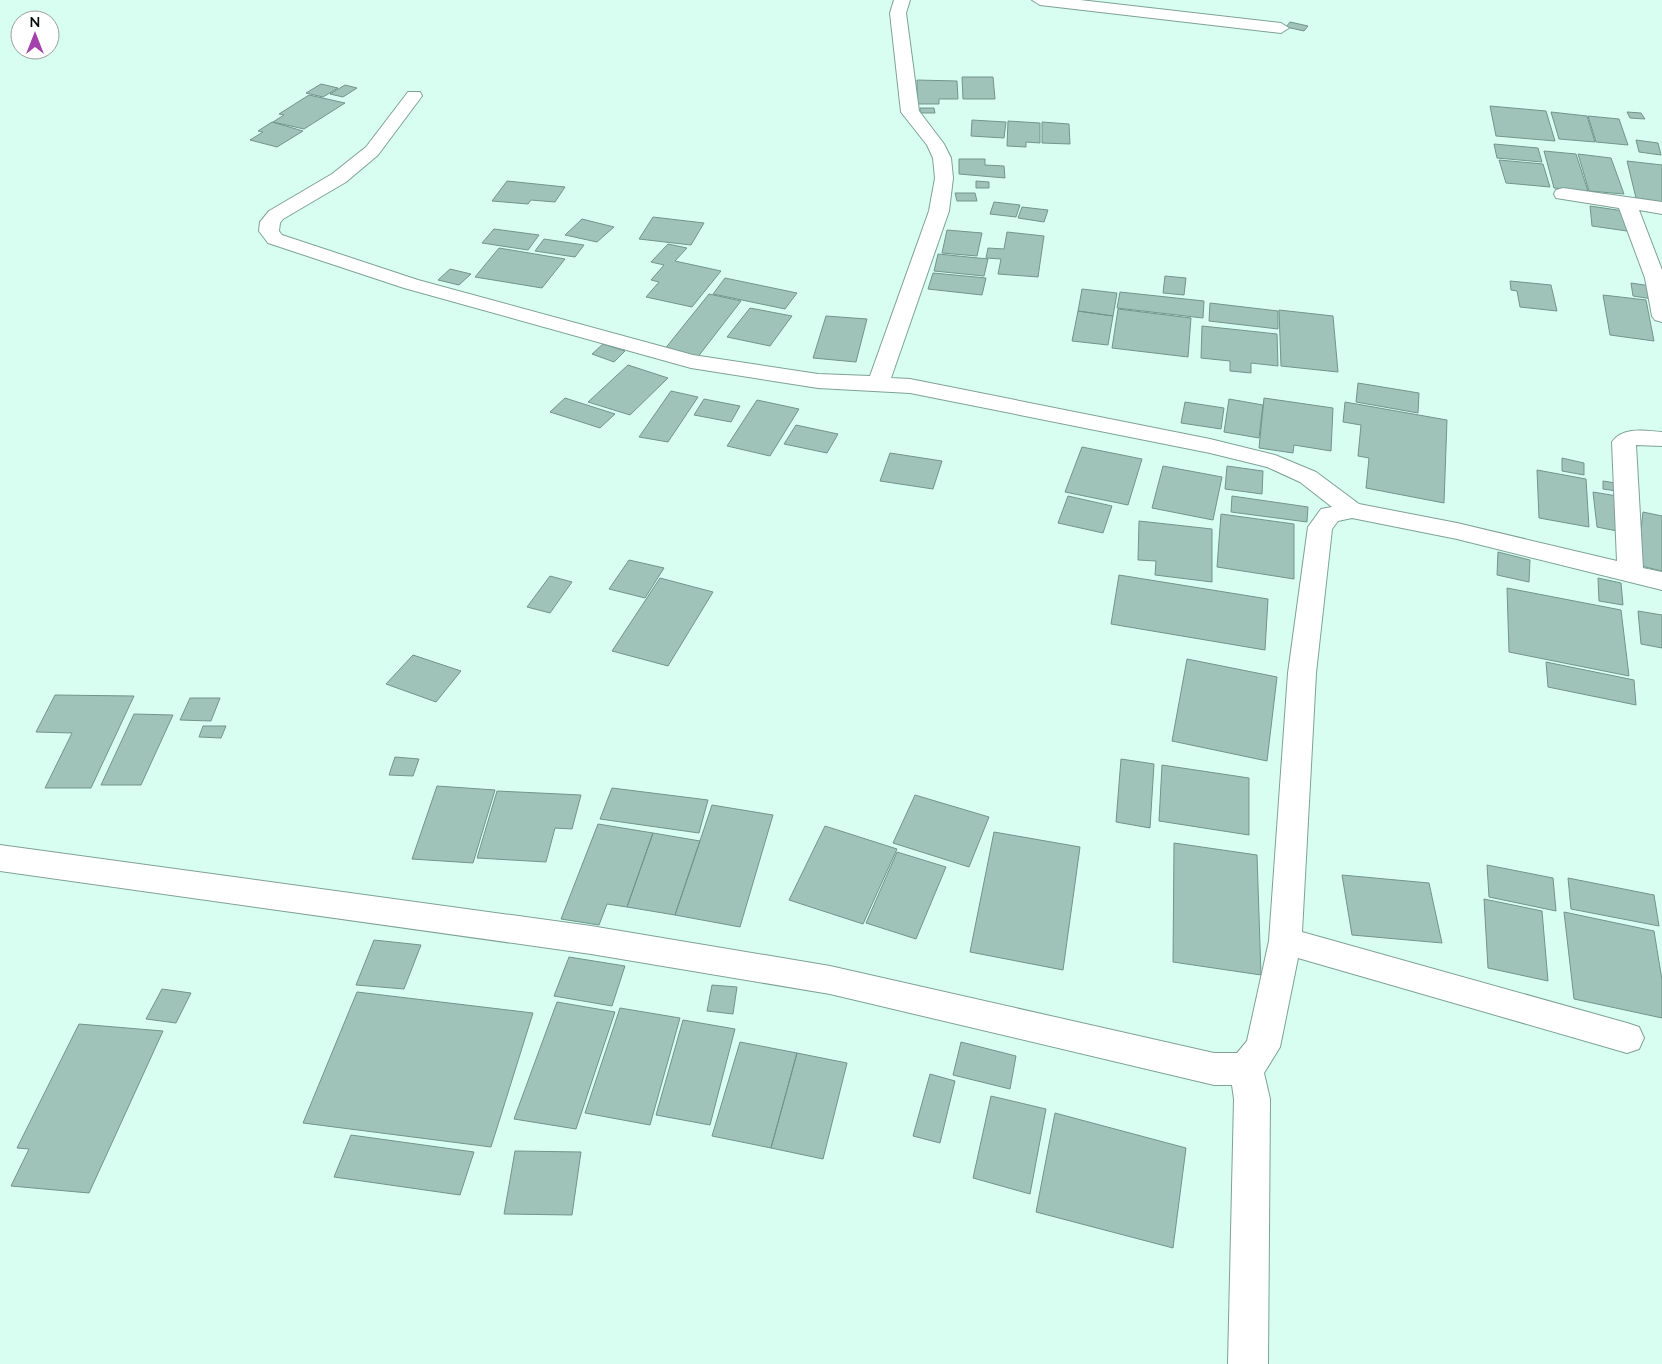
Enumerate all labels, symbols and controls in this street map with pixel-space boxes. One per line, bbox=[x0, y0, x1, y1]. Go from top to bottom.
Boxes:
north arrow bbox=[10, 10, 60, 60]
text: N bbox=[30, 13, 40, 30]

